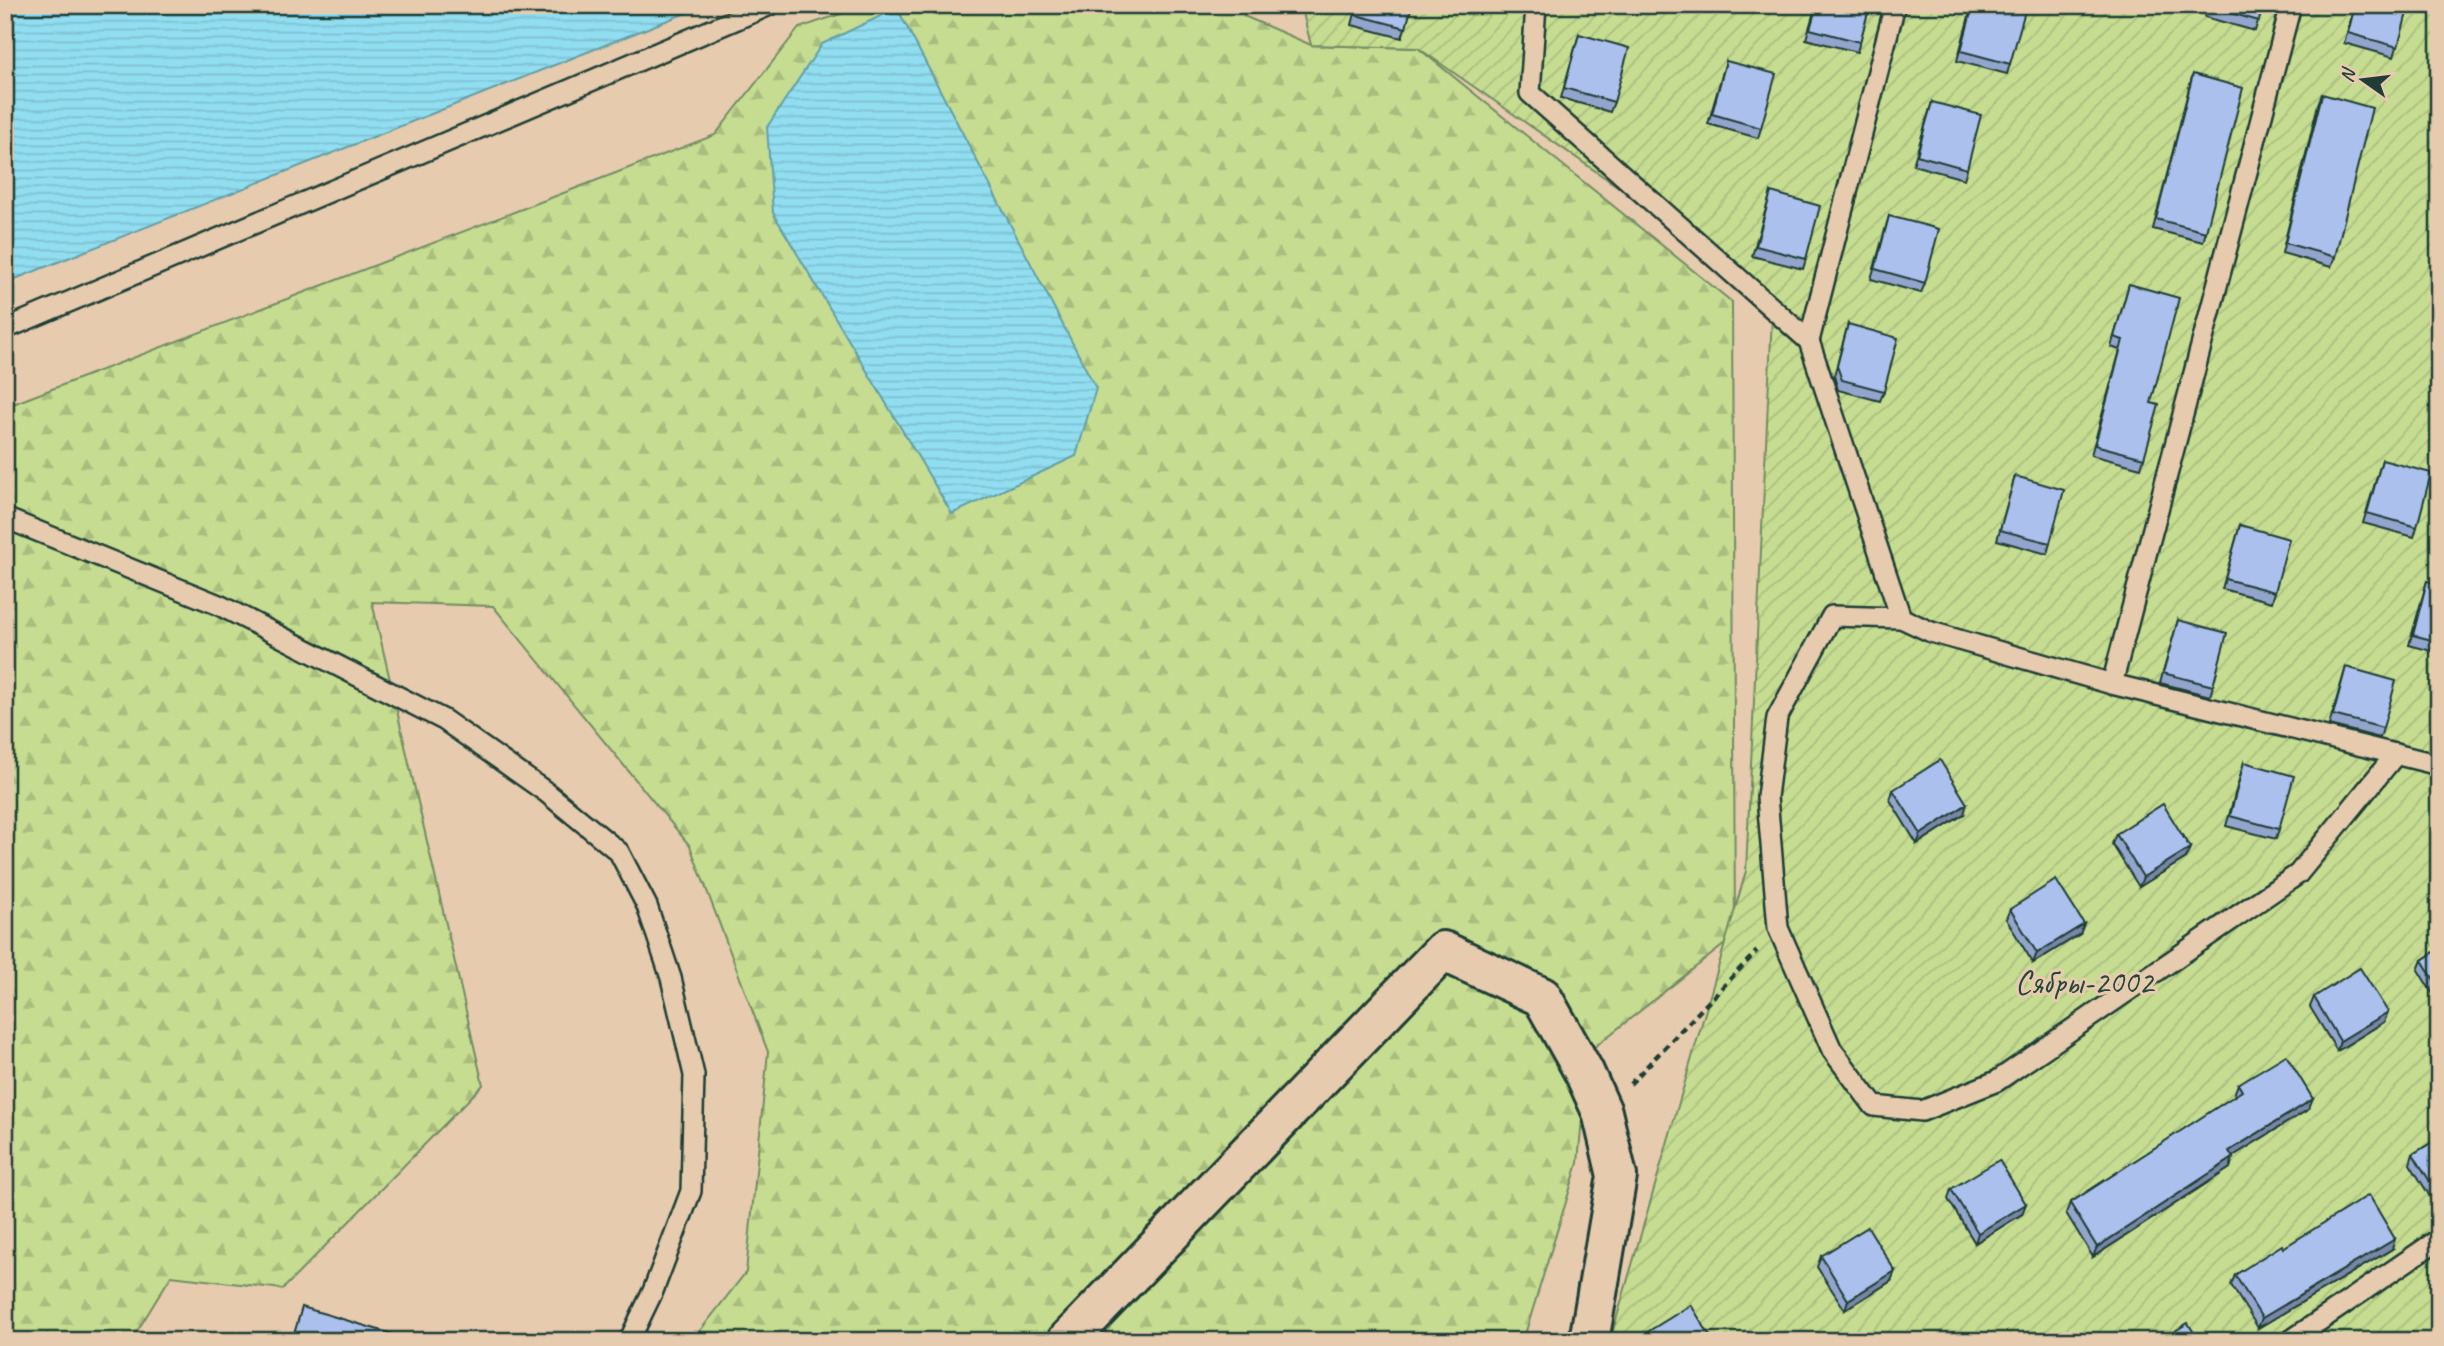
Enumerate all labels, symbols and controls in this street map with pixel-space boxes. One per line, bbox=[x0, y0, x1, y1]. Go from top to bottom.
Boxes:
north arrow bbox=[2328, 46, 2398, 116]
text: N bbox=[2334, 64, 2361, 85]
park label: Сябры-2002 bbox=[2015, 961, 2156, 1003]

